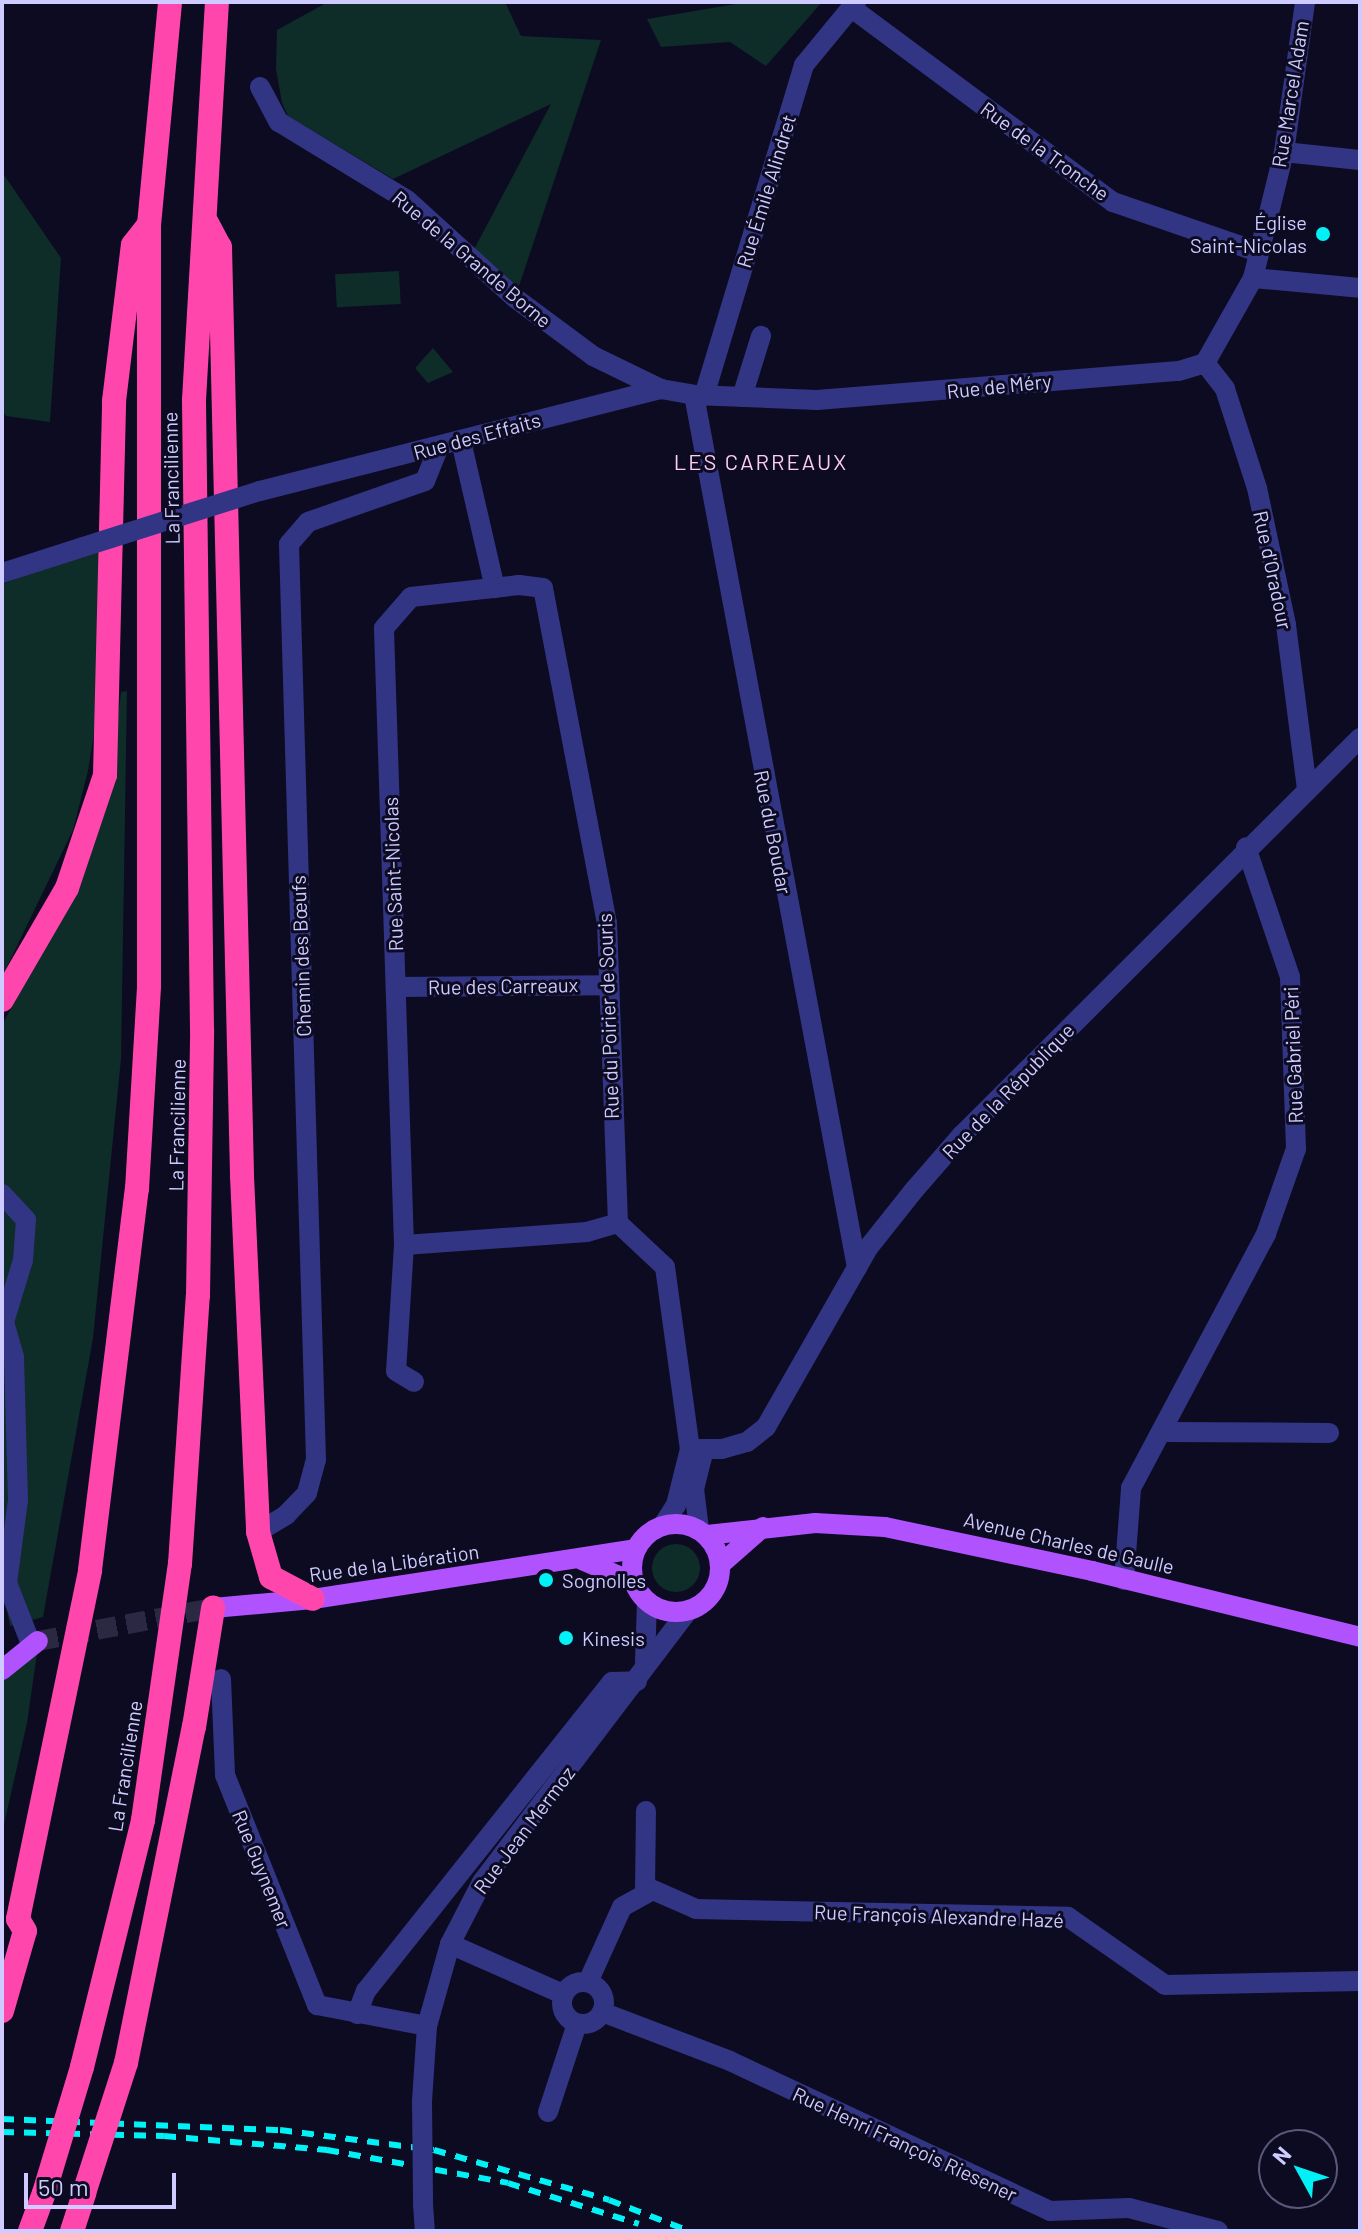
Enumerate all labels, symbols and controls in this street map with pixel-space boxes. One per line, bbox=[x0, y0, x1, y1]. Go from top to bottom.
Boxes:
street label: Rue Marcel Adam bbox=[1267, 19, 1313, 169]
street label: Rue de la Tronche bbox=[976, 96, 1114, 206]
street label: Rue Émile Alindret bbox=[731, 111, 801, 271]
street label: Rue de la Grande Borne bbox=[388, 186, 556, 332]
place label: Église Saint-Nicolas bbox=[1190, 210, 1307, 257]
marker: Église Saint-Nicolas bbox=[1314, 225, 1332, 243]
street label: Rue de Méry bbox=[945, 369, 1053, 403]
street label: Rue des Effaits bbox=[411, 407, 543, 465]
street label: La Francilienne bbox=[158, 411, 184, 545]
district label: LES CARREAUX bbox=[674, 449, 848, 475]
street label: Rue d'Oradour bbox=[1249, 508, 1297, 632]
street label: Rue du Boudar bbox=[749, 768, 797, 896]
street label: Rue Saint-Nicolas bbox=[378, 796, 408, 952]
street label: Chemin des Bœufs bbox=[286, 875, 316, 1037]
street label: Rue du Poirier de Souris bbox=[592, 913, 624, 1119]
street label: Rue des Carreaux bbox=[428, 973, 578, 999]
street label: Rue Gabriel Péri bbox=[1279, 986, 1307, 1124]
street label: Rue de la République bbox=[937, 1018, 1079, 1164]
street label: La Francilienne bbox=[164, 1058, 190, 1192]
street label: Avenue Charles de Gaulle bbox=[961, 1507, 1177, 1579]
street label: Rue de la Libération bbox=[307, 1539, 481, 1587]
place label: Sognolles bbox=[562, 1568, 646, 1592]
marker: Sognolles bbox=[537, 1571, 555, 1589]
place label: Kinesis bbox=[582, 1626, 645, 1650]
marker: Kinesis bbox=[557, 1629, 575, 1647]
street label: La Francilienne bbox=[103, 1699, 147, 1833]
street label: Rue Jean Mermoz bbox=[468, 1762, 580, 1898]
street label: Rue Guynemer bbox=[227, 1806, 297, 1932]
street label: Rue François Alexandre Hazé bbox=[814, 1900, 1064, 1932]
street label: Rue Henri François Riesener bbox=[789, 2081, 1021, 2207]
north arrow bbox=[1258, 2129, 1338, 2209]
text: N bbox=[1266, 2141, 1296, 2169]
scale bar bbox=[28, 2157, 180, 2207]
text: 50 m bbox=[38, 2172, 89, 2201]

